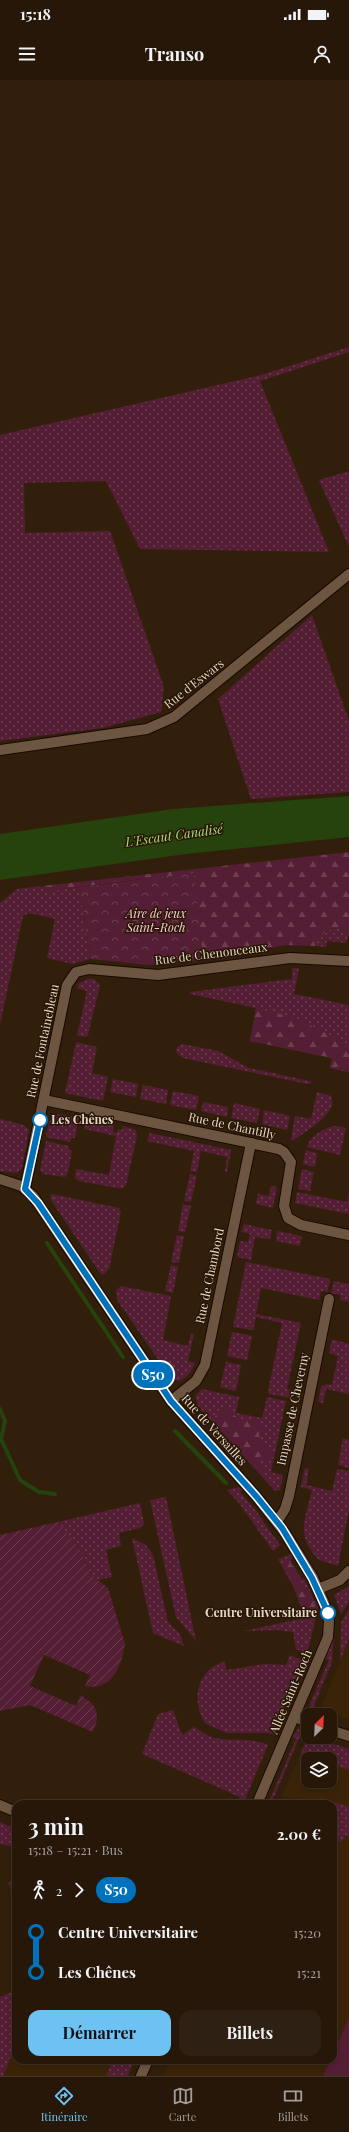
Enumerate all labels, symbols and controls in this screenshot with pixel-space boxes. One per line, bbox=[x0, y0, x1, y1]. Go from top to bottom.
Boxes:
text: 15:18 bbox=[20, 4, 51, 24]
text: Transo bbox=[145, 42, 204, 66]
icon: menu bbox=[16, 43, 38, 65]
icon: person bbox=[311, 43, 333, 65]
street label: Rue d'Eswars bbox=[160, 655, 227, 712]
water label: L'Escaut Canalisé bbox=[123, 819, 225, 850]
park label: Aire de jeux Saint-Roch bbox=[124, 905, 187, 935]
street label: Rue de Chenonceaux bbox=[154, 938, 269, 968]
street label: Rue de Fontainebleau bbox=[22, 982, 62, 1099]
street label: Rue de Chantilly bbox=[187, 1108, 277, 1142]
place label: Les Chênes bbox=[51, 1111, 114, 1127]
marker: Les Chênes bbox=[32, 1112, 48, 1128]
street label: Rue de Chambord bbox=[191, 1227, 227, 1325]
street label: Impasse de Cheverny bbox=[272, 1351, 312, 1467]
line badge: S50 bbox=[130, 1362, 176, 1388]
text: S50 bbox=[141, 1365, 165, 1384]
street label: Rue de Versailles bbox=[178, 1390, 251, 1468]
place label: Centre Universitaire bbox=[205, 1604, 317, 1620]
marker: Centre Universitaire bbox=[320, 1605, 336, 1621]
street label: Allée Saint-Roch bbox=[265, 1647, 315, 1737]
north arrow bbox=[301, 1708, 337, 1744]
map controls bbox=[301, 1708, 337, 1788]
button: layers bbox=[301, 1752, 337, 1788]
text: 3 min bbox=[28, 1811, 84, 1841]
text: 2.00 € bbox=[277, 1824, 321, 1844]
text: 15:18 – 15:21 · Bus bbox=[28, 1841, 123, 1858]
icon: walk bbox=[28, 1879, 50, 1901]
icon: forward bbox=[68, 1879, 90, 1901]
text: S50 bbox=[104, 1880, 128, 1899]
text: 2 bbox=[56, 1882, 62, 1899]
text: Centre Universitaire bbox=[58, 1922, 198, 1942]
text: 15:20 bbox=[293, 1924, 321, 1941]
text: Les Chênes bbox=[58, 1962, 136, 1982]
text: 15:21 bbox=[296, 1964, 321, 1981]
button: Démarrer bbox=[28, 2010, 171, 2056]
button: Billets bbox=[179, 2010, 321, 2056]
tab: Itinéraire bbox=[41, 2085, 87, 2124]
tab: Carte bbox=[169, 2085, 196, 2124]
tab: Billets bbox=[278, 2085, 308, 2124]

